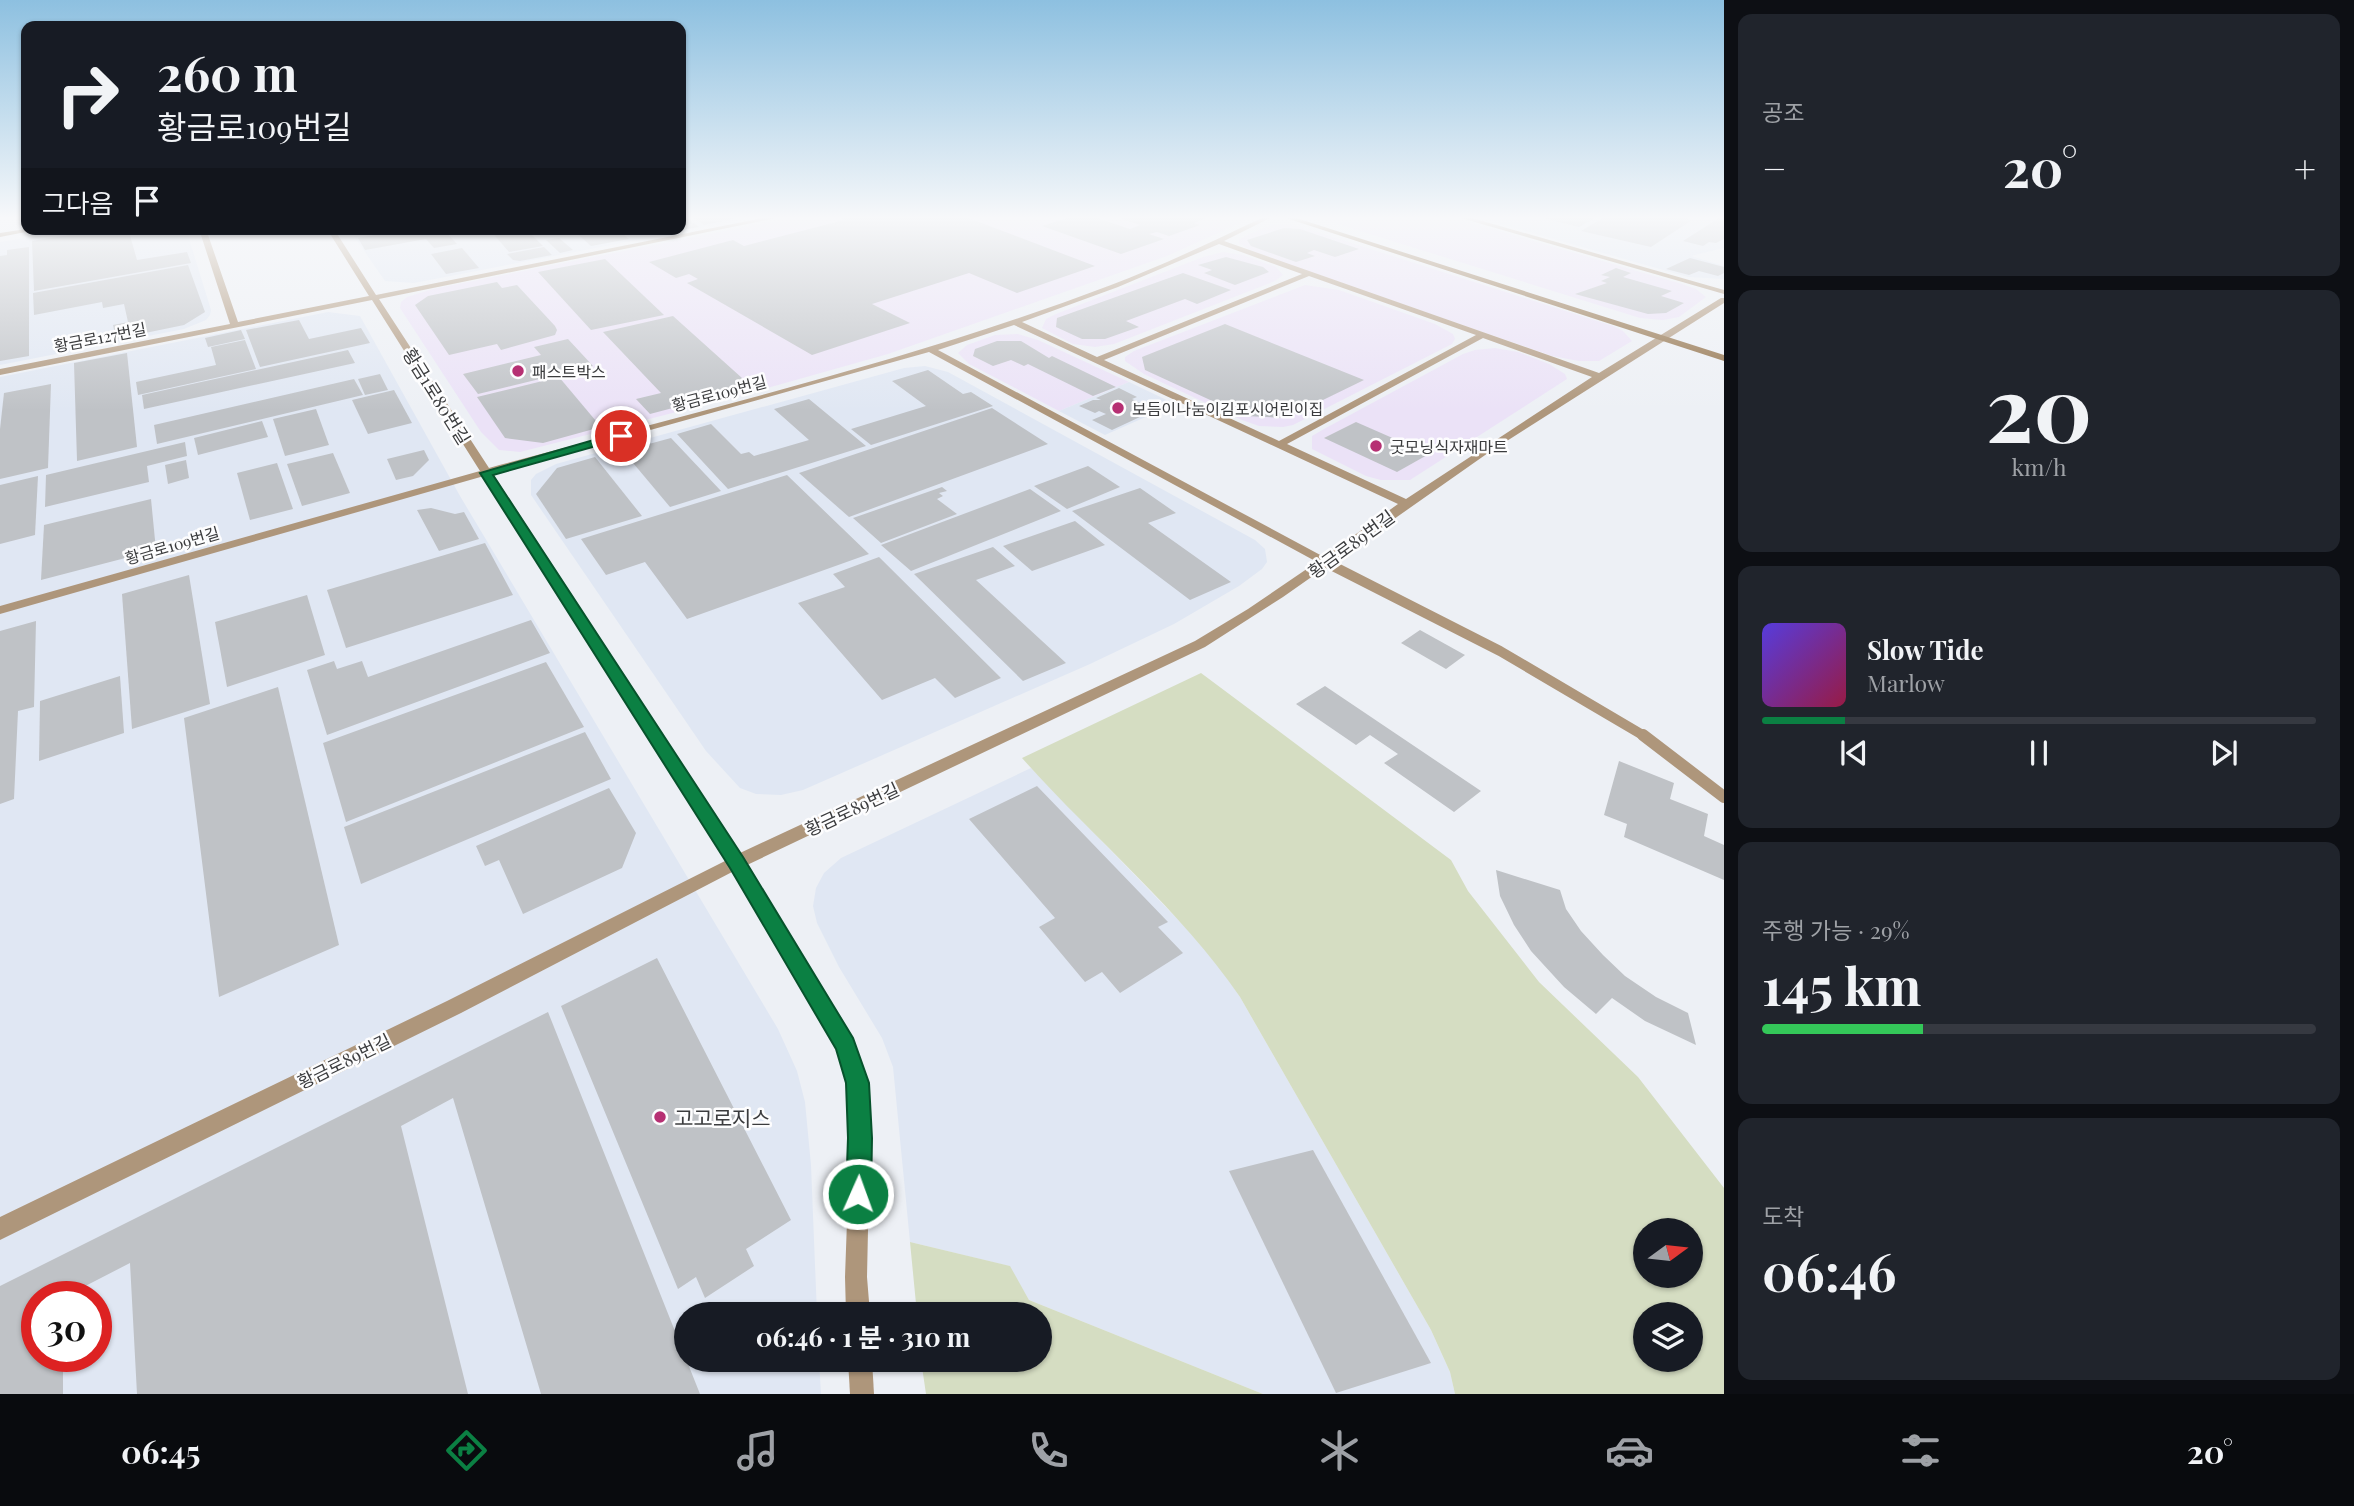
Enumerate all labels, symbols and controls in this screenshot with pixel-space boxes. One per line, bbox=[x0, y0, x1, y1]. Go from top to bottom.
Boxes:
text: 260 m bbox=[157, 39, 297, 104]
icon: right bbox=[42, 49, 133, 140]
text: 공조 bbox=[1762, 96, 1804, 127]
text: 황금로109번길 bbox=[157, 104, 352, 147]
text: 20° bbox=[2003, 132, 2078, 201]
text: − bbox=[1762, 142, 1787, 193]
text: + bbox=[2294, 142, 2316, 193]
icon: arrive bbox=[128, 182, 166, 220]
text: 그다음 bbox=[42, 185, 114, 220]
street label: 황금로127번길 bbox=[52, 318, 148, 356]
street label: 황금1로80번길 bbox=[398, 343, 476, 449]
text: 20 bbox=[1986, 345, 2092, 466]
place label: 패스트박스 bbox=[532, 361, 606, 382]
marker: 패스트박스 bbox=[510, 363, 526, 379]
street label: 황금로109번길 bbox=[669, 370, 769, 416]
place label: 보듬이나눔이김포시어린이집 bbox=[1132, 398, 1323, 419]
marker: 보듬이나눔이김포시어린이집 bbox=[1110, 400, 1126, 416]
pin bbox=[591, 406, 651, 466]
icon: arrive bbox=[602, 417, 640, 455]
place label: 굿모닝식자재마트 bbox=[1390, 436, 1508, 457]
marker: 굿모닝식자재마트 bbox=[1368, 438, 1384, 454]
text: km/h bbox=[2011, 451, 2067, 482]
street label: 황금로89번길 bbox=[1303, 505, 1399, 583]
street label: 황금로109번길 bbox=[122, 522, 222, 568]
text: Slow Tide bbox=[1867, 632, 1984, 667]
text: Marlow bbox=[1867, 667, 1945, 698]
icon: previous bbox=[1835, 734, 1873, 772]
icon: pause bbox=[2020, 734, 2058, 772]
icon: next bbox=[2205, 734, 2243, 772]
street label: 황금로89번길 bbox=[801, 777, 903, 841]
text: 주행 가능 · 29% bbox=[1762, 914, 1910, 945]
text: 145 km bbox=[1762, 950, 1921, 1019]
street label: 황금로89번길 bbox=[293, 1028, 395, 1094]
place label: 고고로지스 bbox=[674, 1103, 771, 1131]
marker: 고고로지스 bbox=[652, 1109, 668, 1125]
position arrow bbox=[821, 1157, 895, 1231]
text: 도착 bbox=[1762, 1200, 1804, 1231]
north arrow bbox=[1633, 1218, 1703, 1288]
map controls bbox=[1633, 1218, 1703, 1372]
text: 06:46 bbox=[1762, 1236, 1896, 1305]
speed limit sign: 30 bbox=[21, 1281, 112, 1372]
button: layers bbox=[1633, 1302, 1703, 1372]
text: 06:46 · 1 분 · 310 m bbox=[756, 1319, 970, 1354]
icon: directions bbox=[442, 1426, 491, 1475]
icon: music bbox=[733, 1426, 782, 1475]
icon: phone bbox=[1024, 1426, 1073, 1475]
icon: climate bbox=[1315, 1426, 1364, 1475]
icon: car bbox=[1605, 1426, 1654, 1475]
icon: filters bbox=[1896, 1426, 1945, 1475]
text: 06:45 bbox=[121, 1429, 200, 1472]
text: 20° bbox=[2187, 1429, 2233, 1472]

